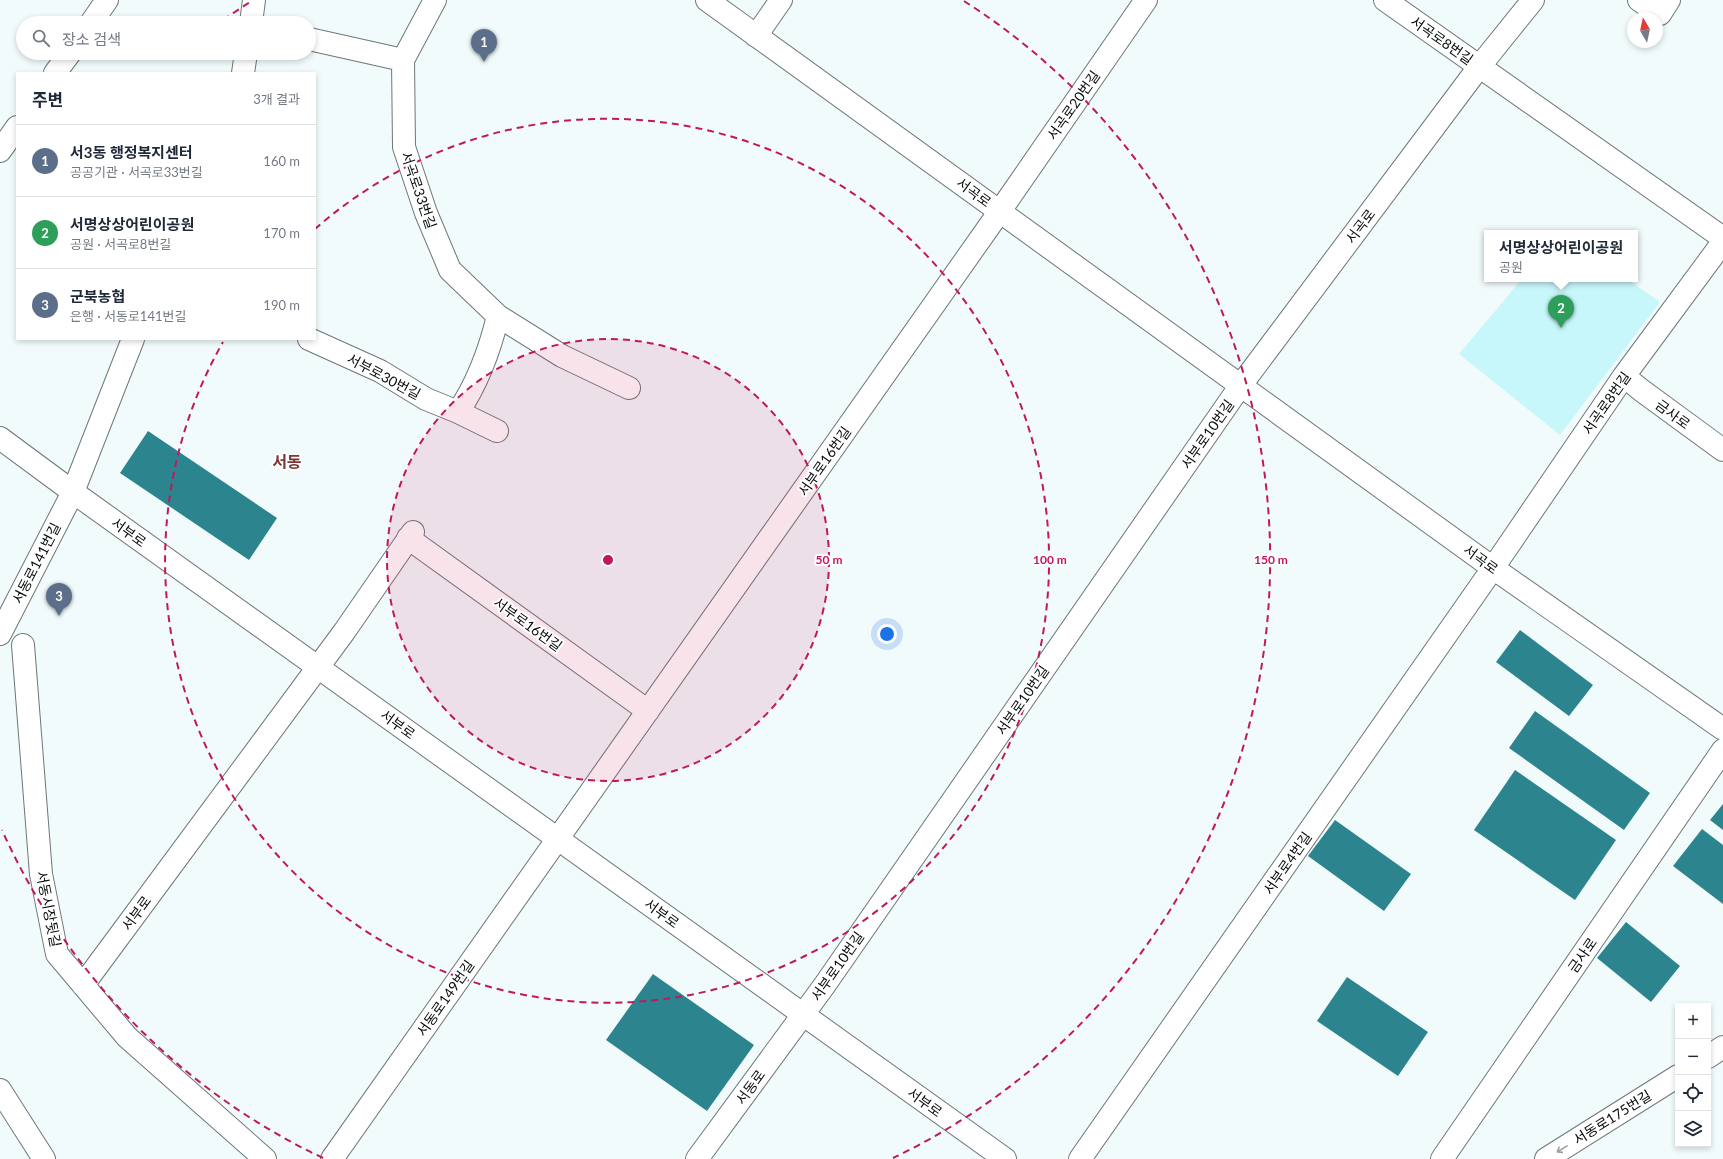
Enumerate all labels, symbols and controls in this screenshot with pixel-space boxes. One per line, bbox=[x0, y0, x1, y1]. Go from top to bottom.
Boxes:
street label: 서곡로8번길 bbox=[1407, 12, 1477, 68]
north arrow bbox=[1627, 12, 1663, 48]
search box bbox=[16, 16, 316, 60]
icon: search bbox=[30, 27, 52, 49]
pin: 1 bbox=[471, 29, 497, 62]
text: 장소 검색 bbox=[62, 30, 121, 48]
street label: 서곡로20번길 bbox=[1043, 67, 1103, 143]
text: 주변 bbox=[32, 89, 63, 110]
text: 3개 결과 bbox=[253, 91, 300, 107]
text: 서3동 행정복지센터 bbox=[70, 143, 193, 161]
street label: 서곡로33번길 bbox=[398, 149, 440, 231]
text: 1 bbox=[41, 153, 49, 169]
text: 160 m bbox=[263, 153, 300, 169]
text: 공공기관 · 서곡로33번길 bbox=[70, 164, 203, 180]
street label: 서곡로 bbox=[953, 174, 995, 210]
street label: 서곡로 bbox=[1342, 205, 1378, 247]
text: 서명상상어린이공원 bbox=[70, 215, 194, 233]
text: 2 bbox=[41, 225, 49, 241]
text: 170 m bbox=[263, 225, 300, 241]
popup bbox=[1484, 230, 1638, 282]
text: 공원 · 서곡로8번길 bbox=[70, 236, 171, 252]
text: 서명상상어린이공원 bbox=[1499, 238, 1623, 256]
text: 공원 bbox=[1499, 259, 1523, 275]
text: 군북농협 bbox=[70, 287, 125, 305]
pin: 2 bbox=[1548, 295, 1574, 328]
text: 3 bbox=[41, 297, 49, 313]
text: 190 m bbox=[263, 297, 300, 313]
text: 은행 · 서동로141번길 bbox=[70, 308, 186, 324]
street label: 서부로30번길 bbox=[344, 350, 424, 402]
street label: 서곡로8번길 bbox=[1578, 368, 1634, 438]
street label: 서부로10번길 bbox=[1177, 396, 1237, 472]
street label: 금사로 bbox=[1652, 396, 1694, 432]
street label: 서부로16번길 bbox=[794, 423, 854, 499]
district label: 서동 bbox=[272, 452, 302, 471]
street label: 서부로 bbox=[108, 514, 150, 550]
street label: 서동로141번길 bbox=[8, 520, 64, 606]
street label: 서곡로 bbox=[1460, 541, 1502, 577]
text: 50 m bbox=[816, 552, 842, 567]
text: 100 m bbox=[1033, 552, 1067, 567]
text: 150 m bbox=[1254, 552, 1288, 567]
centre of rings bbox=[601, 553, 615, 567]
pin: 3 bbox=[46, 583, 72, 616]
street label: 서부로16번길 bbox=[490, 593, 566, 655]
your location bbox=[877, 624, 897, 644]
street label: 서부로10번길 bbox=[992, 662, 1052, 738]
street label: 서부로 bbox=[377, 706, 419, 742]
street label: 서부로4번길 bbox=[1259, 828, 1315, 898]
street label: 서동시장뒷길 bbox=[33, 869, 65, 949]
street label: 서부로 bbox=[118, 892, 154, 934]
street label: 서부로 bbox=[641, 895, 683, 931]
street label: 서부로10번길 bbox=[807, 928, 867, 1004]
street label: 금사로 bbox=[1564, 934, 1600, 976]
street label: 서동로149번길 bbox=[413, 957, 477, 1039]
map controls bbox=[1675, 1003, 1711, 1147]
button: + bbox=[1675, 1003, 1711, 1039]
button: − bbox=[1675, 1039, 1711, 1075]
street label: 서동로 bbox=[732, 1066, 768, 1108]
button: locate bbox=[1675, 1075, 1711, 1111]
street label: 서부로 bbox=[904, 1084, 946, 1120]
street label: 서동로175번길 bbox=[1570, 1086, 1654, 1148]
button: layers bbox=[1675, 1111, 1711, 1147]
one-way arrow bbox=[1557, 1145, 1568, 1153]

